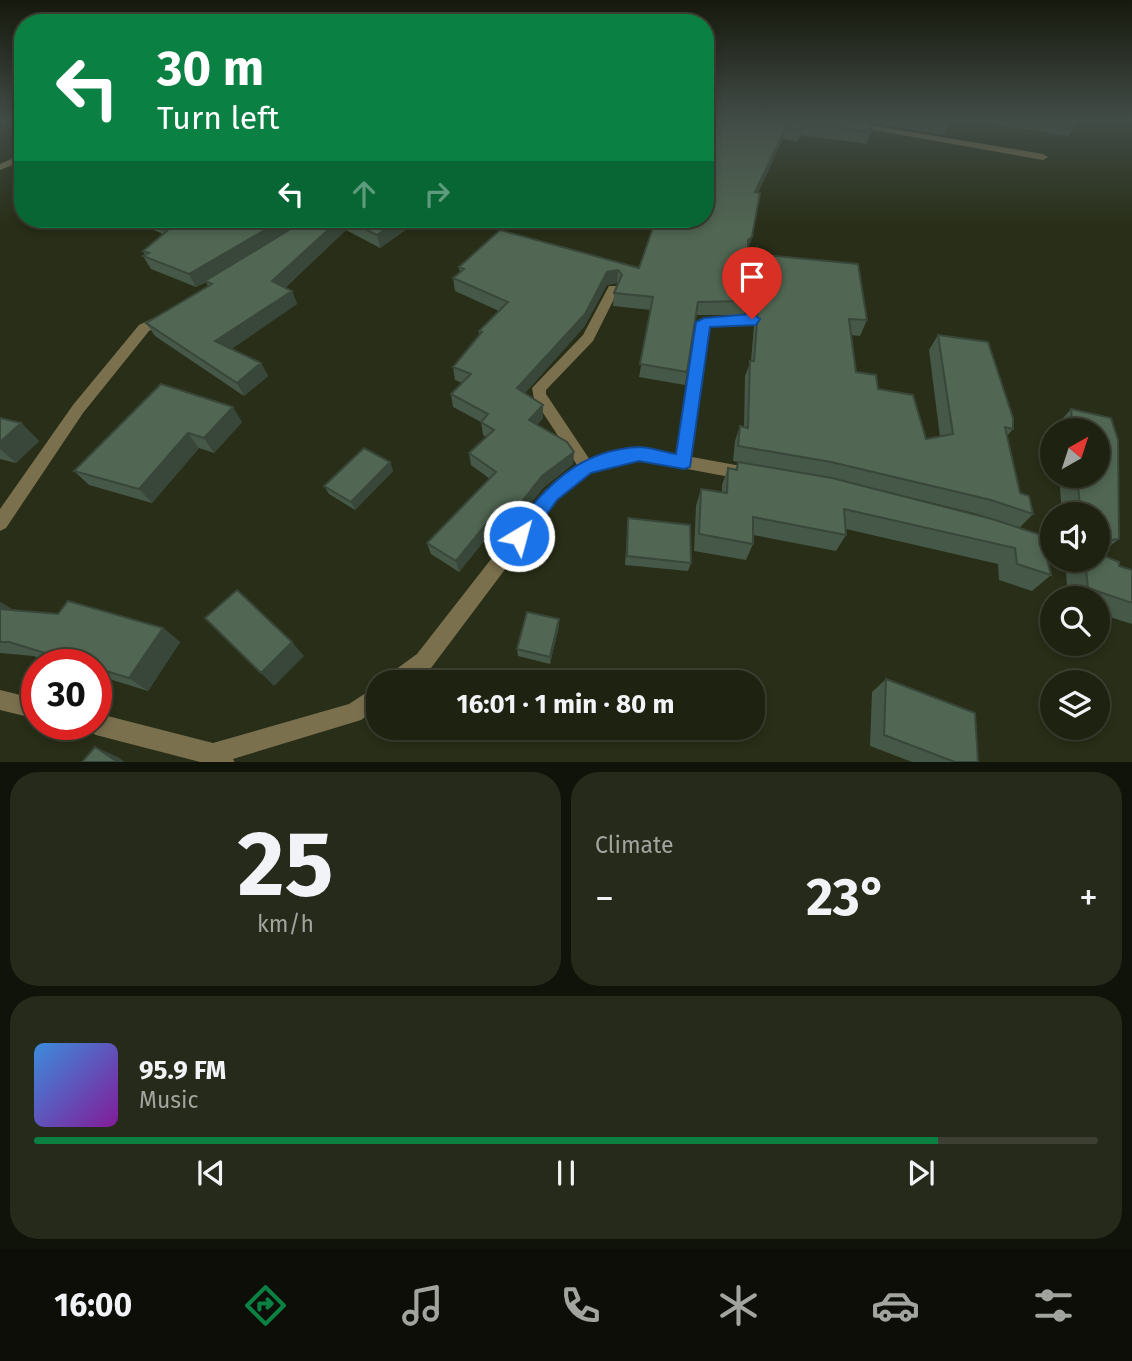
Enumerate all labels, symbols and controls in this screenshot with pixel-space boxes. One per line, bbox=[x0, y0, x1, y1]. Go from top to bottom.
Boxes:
text: 30 m bbox=[157, 39, 264, 98]
icon: left bbox=[42, 42, 133, 133]
text: Turn left bbox=[157, 99, 279, 137]
icon: left bbox=[272, 175, 310, 213]
icon: ahead bbox=[345, 175, 383, 213]
icon: right bbox=[418, 175, 456, 213]
pin bbox=[722, 247, 782, 319]
icon: arrive bbox=[733, 258, 771, 296]
north arrow bbox=[1040, 418, 1110, 488]
map controls bbox=[1040, 418, 1110, 740]
position arrow bbox=[482, 499, 556, 573]
button: sound bbox=[1040, 502, 1110, 572]
button: search bbox=[1040, 586, 1110, 656]
speed limit sign: 30 bbox=[21, 649, 112, 740]
button: layers bbox=[1040, 670, 1110, 740]
text: 16:01 · 1 min · 80 m bbox=[457, 689, 674, 720]
text: 25 bbox=[238, 810, 333, 919]
text: Climate bbox=[595, 831, 674, 859]
text: 23° bbox=[806, 866, 887, 929]
text: − bbox=[595, 875, 614, 921]
text: + bbox=[1079, 875, 1098, 921]
text: km/h bbox=[257, 910, 314, 938]
text: 95.9 FM bbox=[139, 1055, 226, 1086]
text: Music bbox=[139, 1086, 199, 1114]
icon: previous bbox=[192, 1154, 230, 1192]
icon: pause bbox=[547, 1154, 585, 1192]
icon: next bbox=[902, 1154, 940, 1192]
icon: directions bbox=[241, 1281, 290, 1330]
icon: music bbox=[398, 1281, 447, 1330]
icon: phone bbox=[556, 1281, 605, 1330]
icon: climate bbox=[714, 1281, 763, 1330]
icon: car bbox=[871, 1281, 920, 1330]
icon: filters bbox=[1029, 1281, 1078, 1330]
text: 16:00 bbox=[54, 1286, 132, 1324]

